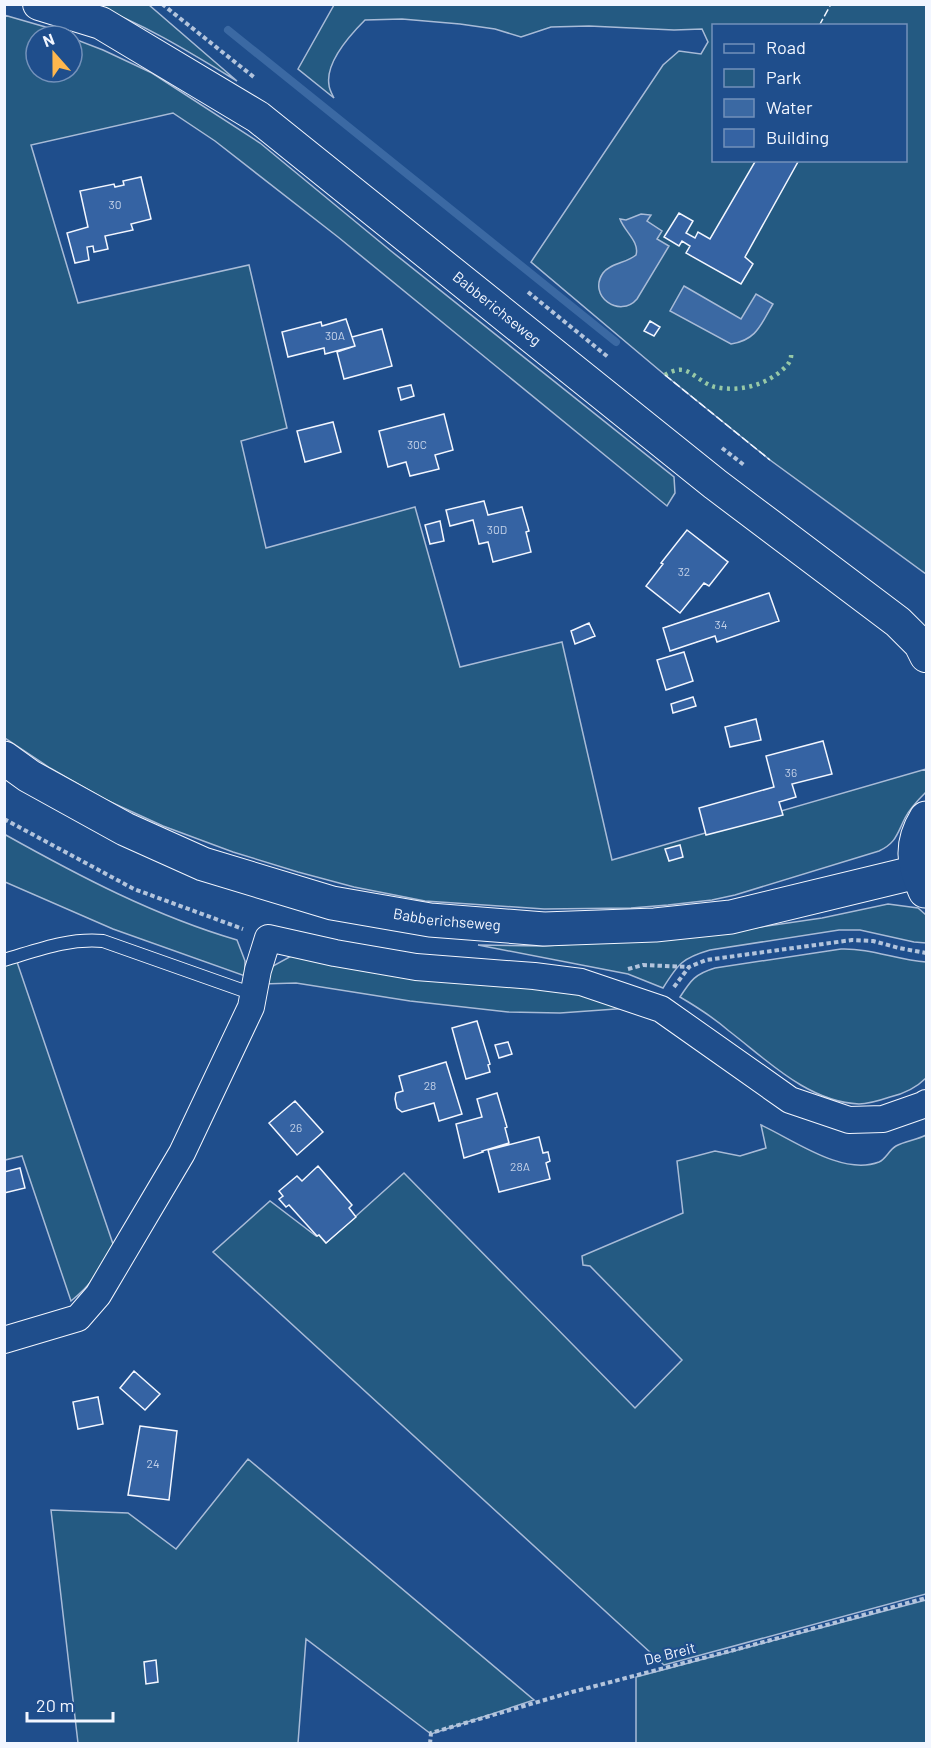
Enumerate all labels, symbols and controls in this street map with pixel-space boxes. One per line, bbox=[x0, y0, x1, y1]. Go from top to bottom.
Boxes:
north arrow bbox=[24, 24, 84, 84]
legend bbox=[712, 24, 907, 162]
text: N bbox=[40, 29, 57, 50]
text: Road bbox=[766, 36, 806, 58]
text: Park bbox=[766, 66, 801, 88]
text: Water bbox=[766, 96, 813, 118]
text: Building bbox=[766, 126, 829, 148]
house number: 30 bbox=[109, 197, 121, 211]
street label: Babberichseweg bbox=[450, 267, 545, 349]
house number: 30A bbox=[325, 328, 345, 342]
house number: 30C bbox=[407, 437, 427, 451]
house number: 30D bbox=[487, 522, 507, 536]
house number: 32 bbox=[678, 564, 690, 578]
house number: 34 bbox=[715, 617, 727, 631]
house number: 36 bbox=[785, 765, 797, 779]
street label: Babberichseweg bbox=[392, 904, 501, 934]
house number: 28 bbox=[424, 1078, 436, 1092]
house number: 26 bbox=[290, 1120, 302, 1134]
house number: 28A bbox=[510, 1159, 530, 1173]
house number: 24 bbox=[146, 1456, 160, 1470]
street label: De Breit bbox=[642, 1638, 697, 1668]
scale bar bbox=[27, 1685, 112, 1723]
text: 20 m bbox=[36, 1694, 74, 1716]

